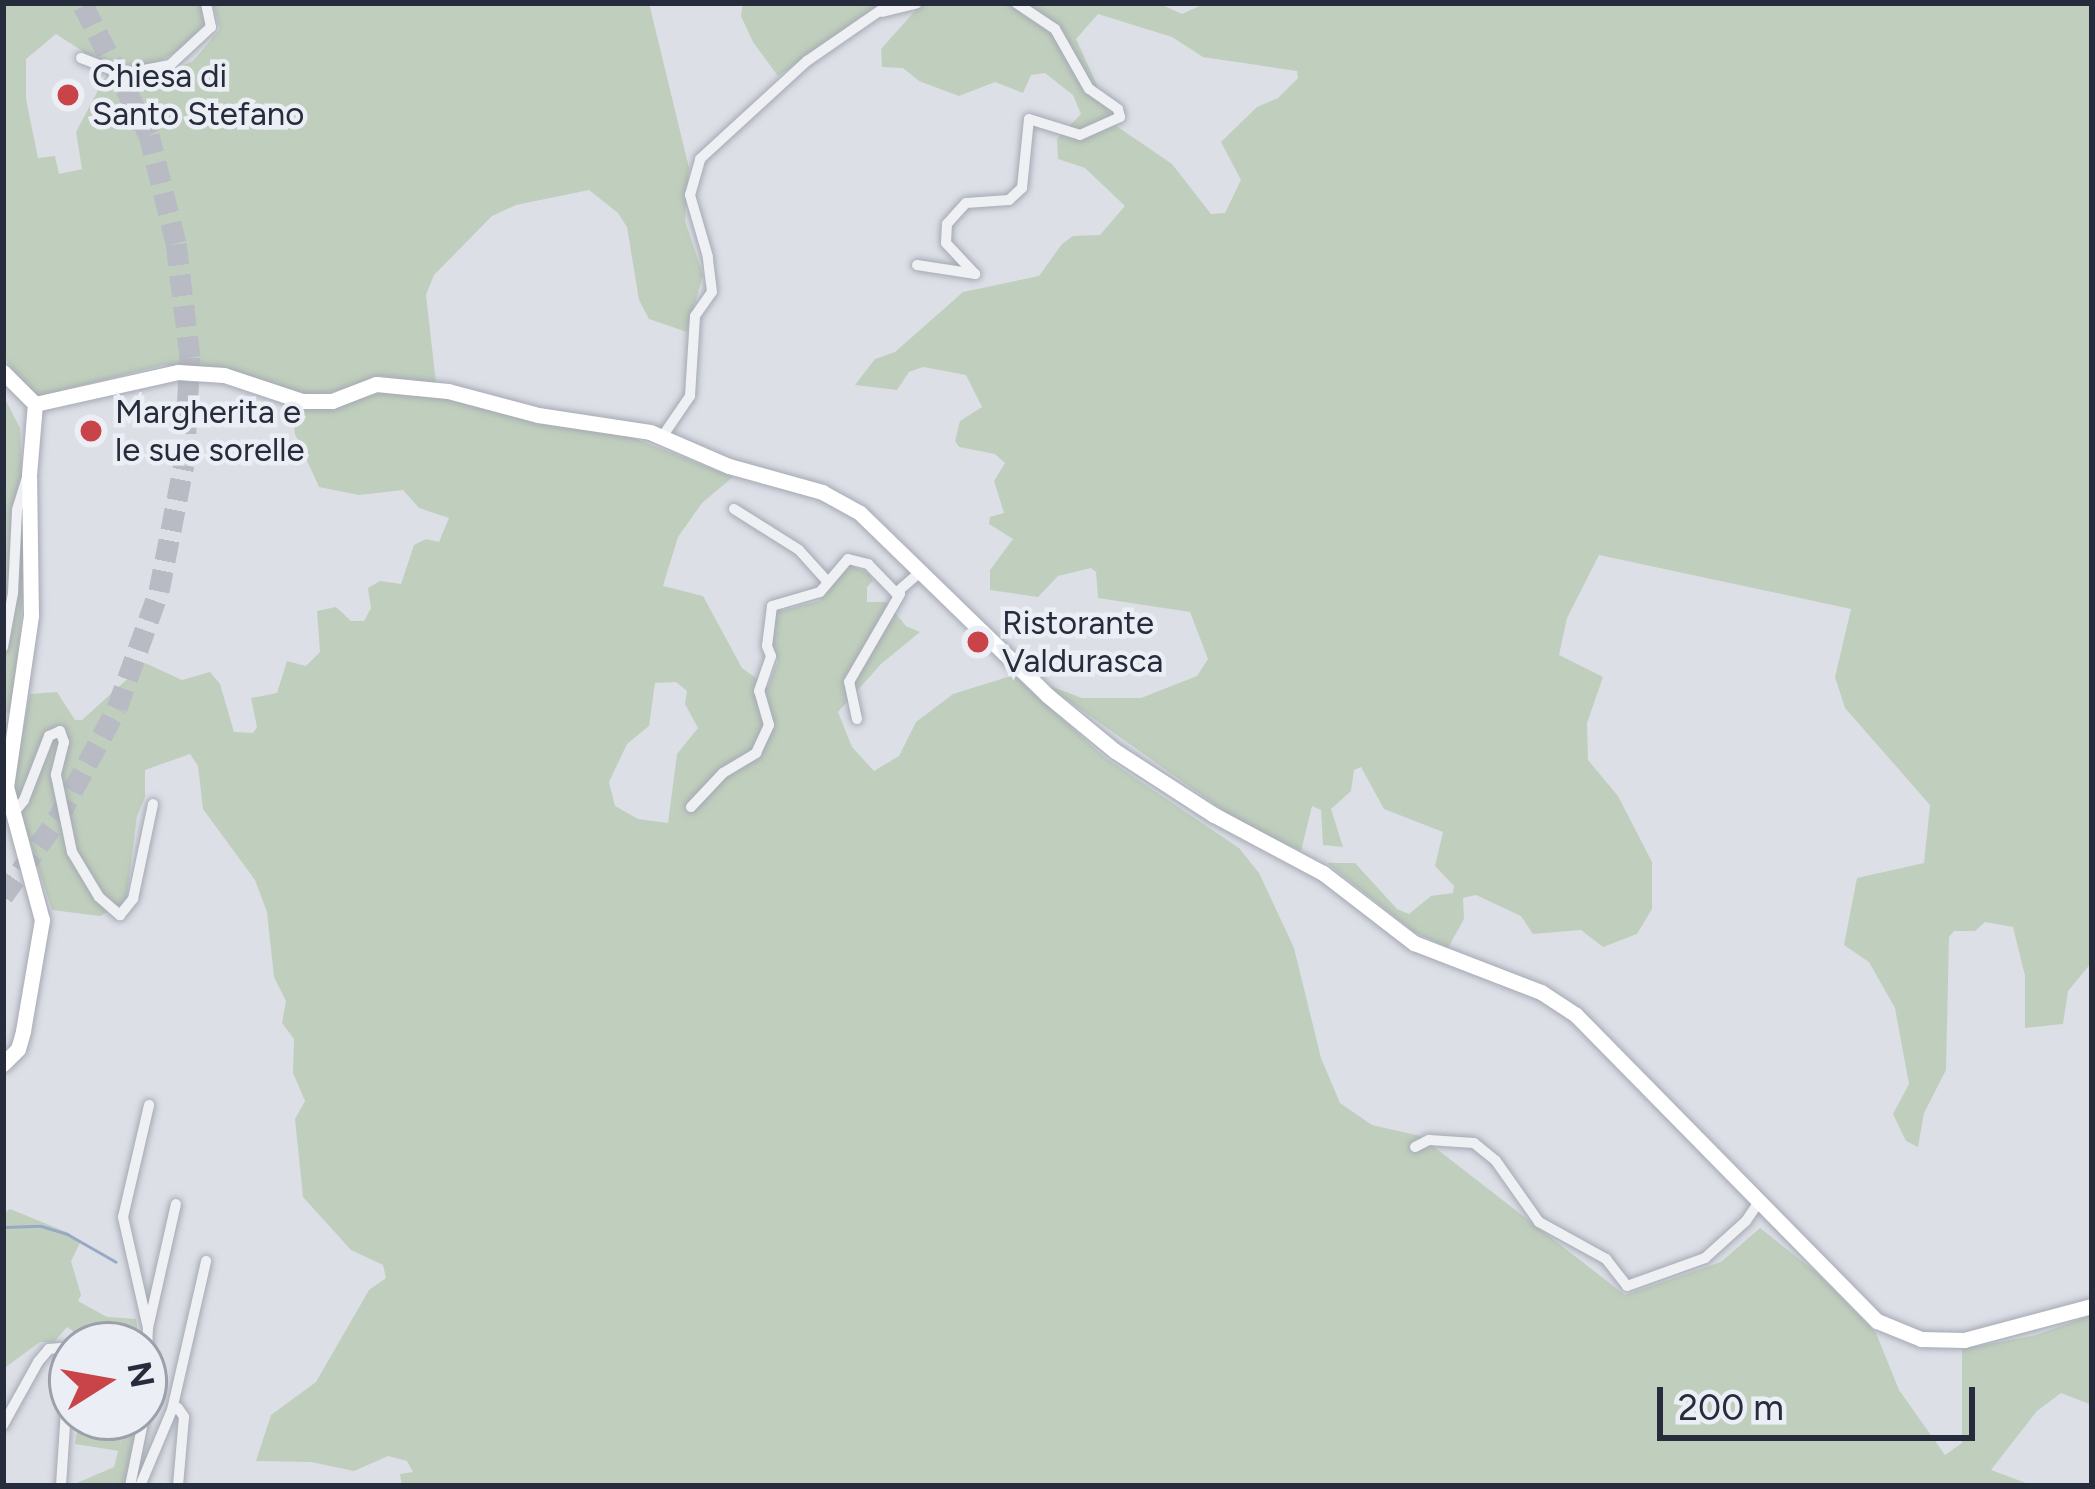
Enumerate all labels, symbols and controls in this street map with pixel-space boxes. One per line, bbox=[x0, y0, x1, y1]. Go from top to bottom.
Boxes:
place label: Chiesa di Santo Stefano bbox=[92, 56, 304, 134]
marker: Chiesa di Santo Stefano bbox=[55, 82, 81, 108]
place label: Margherita e le sue sorelle bbox=[115, 392, 305, 470]
marker: Margherita e le sue sorelle bbox=[78, 418, 104, 444]
place label: Ristorante Valdurasca bbox=[1002, 603, 1163, 681]
marker: Ristorante Valdurasca bbox=[965, 629, 991, 655]
north arrow bbox=[48, 1321, 168, 1441]
text: N bbox=[119, 1358, 162, 1391]
scale bar bbox=[1663, 1363, 1981, 1437]
text: 200 m bbox=[1678, 1386, 1784, 1429]

